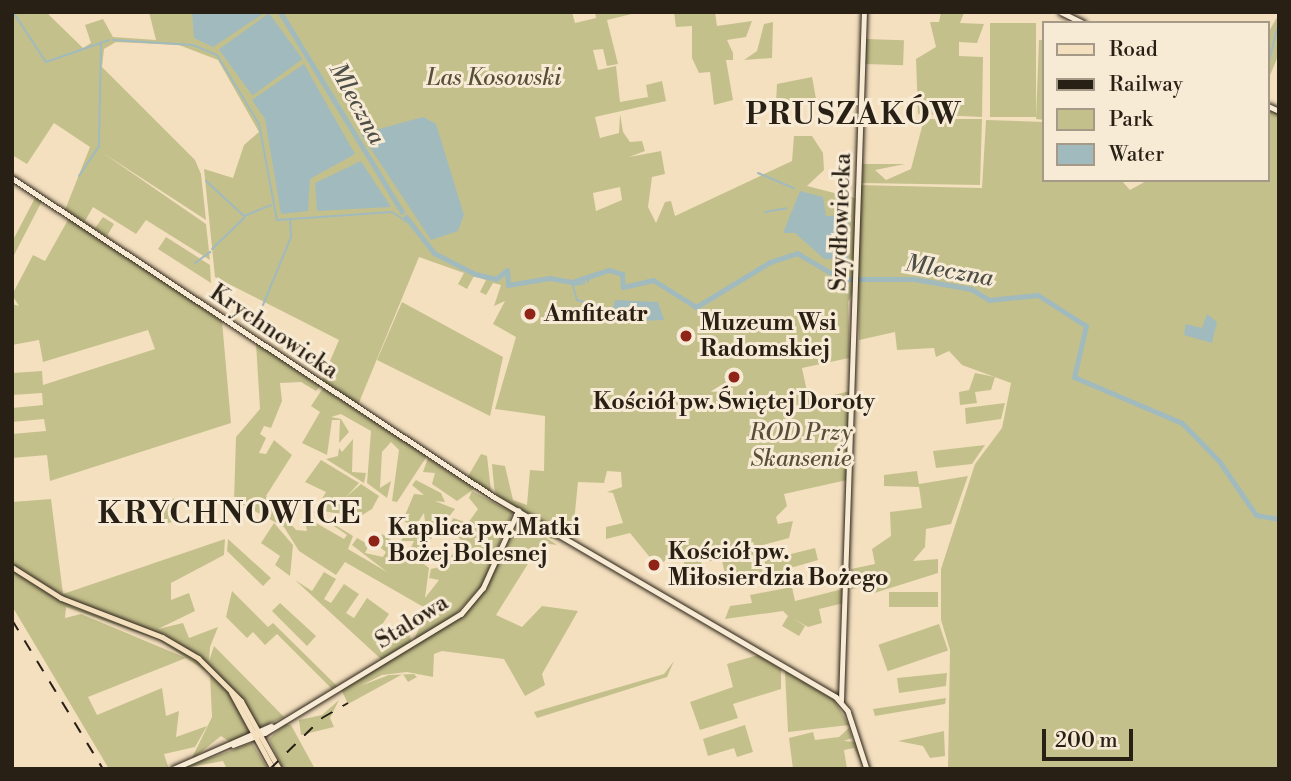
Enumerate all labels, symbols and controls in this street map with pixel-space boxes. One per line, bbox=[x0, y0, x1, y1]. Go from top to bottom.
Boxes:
legend bbox=[1042, 21, 1270, 182]
text: Road bbox=[1109, 37, 1158, 63]
water label: Mleczna bbox=[322, 58, 390, 150]
park label: Las Kosowski bbox=[427, 64, 561, 92]
text: Railway bbox=[1109, 72, 1183, 98]
district label: PRUSZAKÓW bbox=[747, 97, 961, 133]
text: Park bbox=[1109, 107, 1153, 133]
text: Water bbox=[1109, 142, 1164, 168]
street label: Szydłowiecka bbox=[825, 152, 857, 292]
water label: Mleczna bbox=[902, 250, 996, 294]
street label: Krychnowicka bbox=[205, 279, 343, 385]
place label: Amfiteatr bbox=[544, 300, 648, 328]
marker: Amfiteatr bbox=[522, 306, 538, 322]
place label: Muzeum Wsi Radomskiej bbox=[700, 309, 837, 363]
marker: Muzeum Wsi Radomskiej bbox=[678, 328, 694, 344]
marker: Kościół pw. Świętej Doroty bbox=[726, 369, 742, 385]
place label: Kościół pw. Świętej Doroty bbox=[593, 388, 875, 416]
park label: ROD Przy Skansenie bbox=[749, 419, 853, 473]
district label: KRYCHNOWICE bbox=[99, 496, 361, 532]
place label: Kaplica pw. Matki Bożej Bolesnej bbox=[388, 514, 580, 568]
marker: Kaplica pw. Matki Bożej Bolesnej bbox=[366, 533, 382, 549]
place label: Kościół pw. Miłosierdzia Bożego bbox=[668, 538, 888, 592]
marker: Kościół pw. Miłosierdzia Bożego bbox=[646, 557, 662, 573]
street label: Stalowa bbox=[371, 589, 453, 655]
scale bar bbox=[1046, 714, 1137, 758]
text: 200 m bbox=[1055, 728, 1118, 754]

